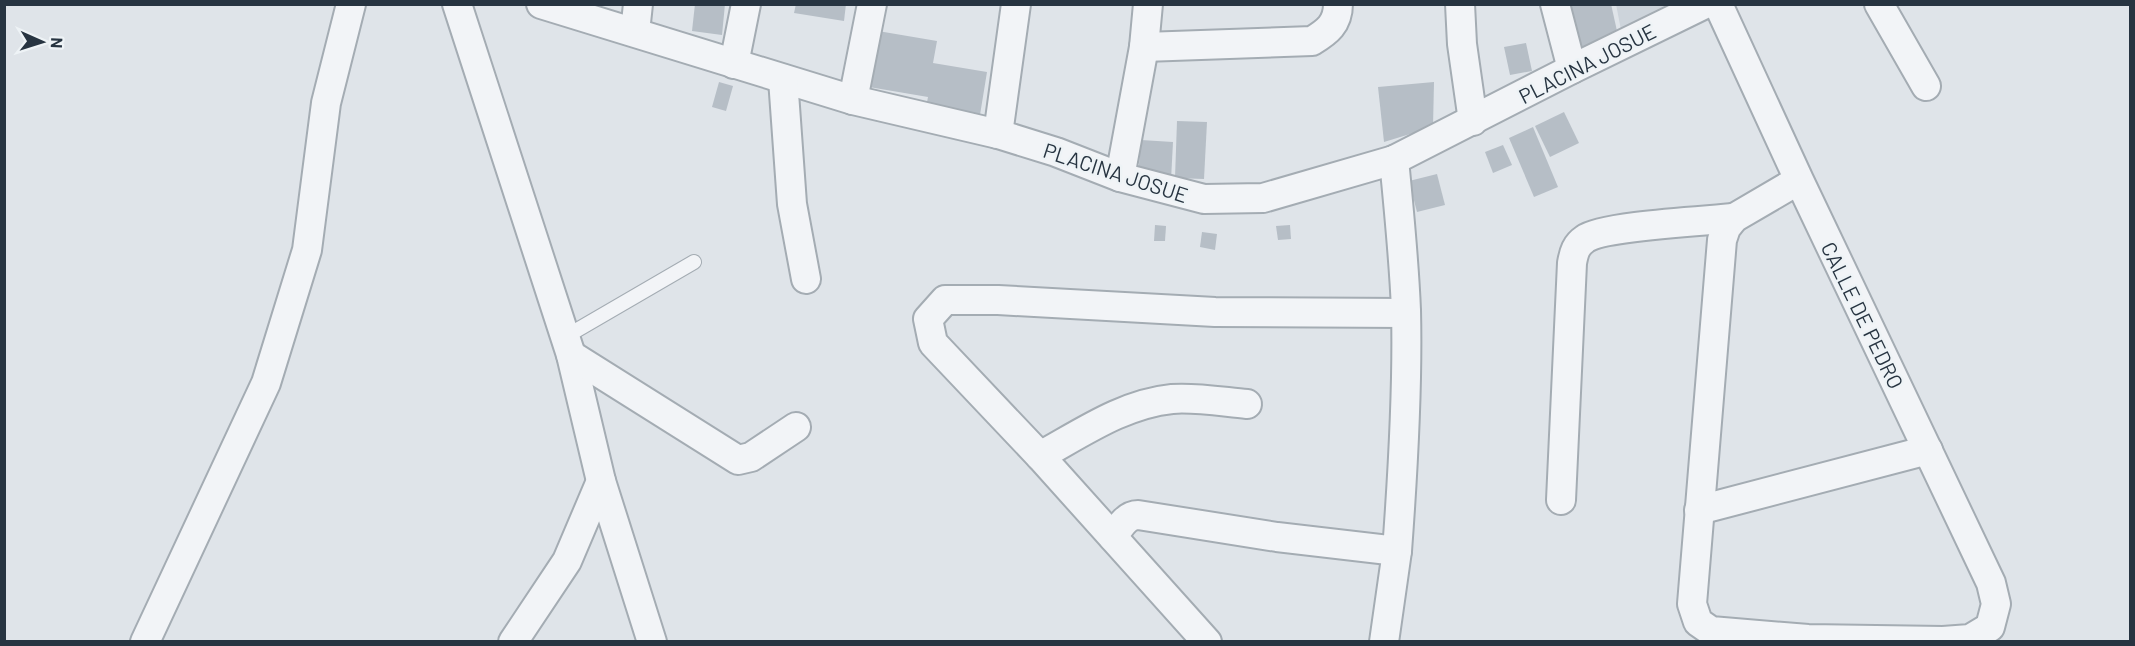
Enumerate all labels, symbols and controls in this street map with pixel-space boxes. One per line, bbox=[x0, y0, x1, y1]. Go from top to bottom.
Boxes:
north arrow bbox=[12, 12, 72, 72]
street label: PLACINA JOSUE bbox=[1514, 18, 1660, 108]
text: N bbox=[48, 37, 67, 49]
street label: PLACINA JOSUE bbox=[1041, 137, 1191, 207]
street label: CALLE DE PEDRO bbox=[1817, 238, 1909, 392]

